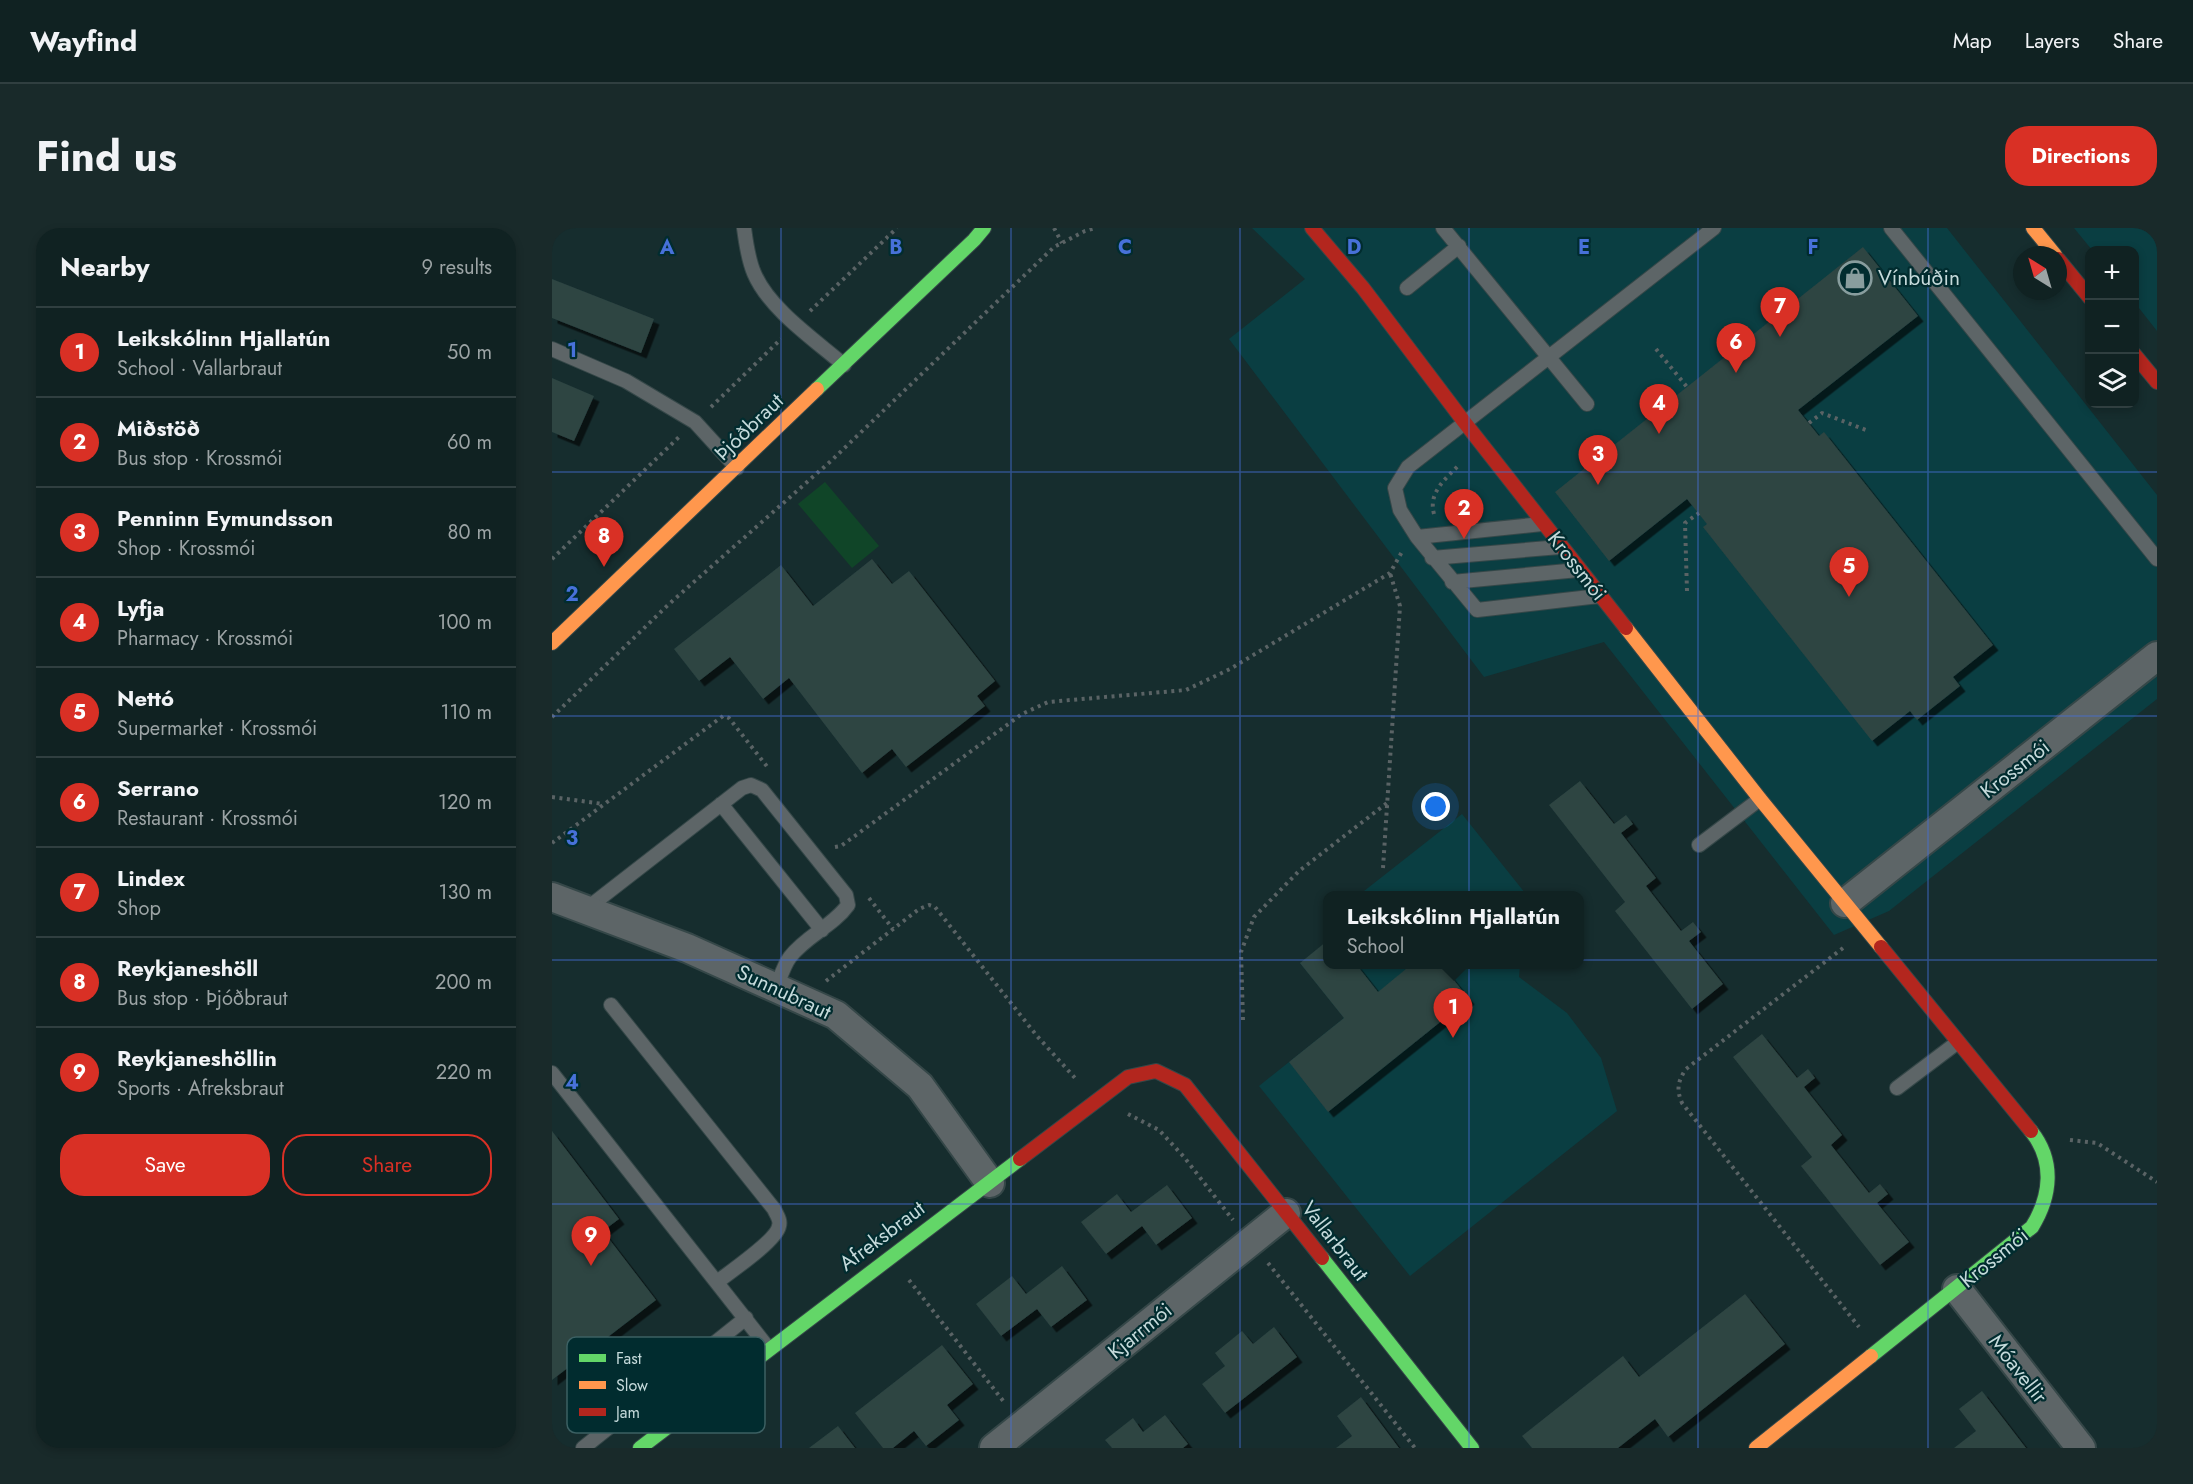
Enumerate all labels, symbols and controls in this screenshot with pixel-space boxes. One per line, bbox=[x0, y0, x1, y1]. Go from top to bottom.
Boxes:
text: Wayfind bbox=[30, 21, 137, 62]
text: Map bbox=[1953, 26, 1992, 56]
text: Layers bbox=[2025, 26, 2080, 56]
text: Share bbox=[2113, 26, 2163, 56]
text: Find us bbox=[36, 126, 177, 187]
button: Directions bbox=[2005, 126, 2157, 186]
text: A bbox=[659, 233, 675, 262]
text: B bbox=[889, 233, 903, 262]
text: C bbox=[1118, 233, 1132, 262]
text: D bbox=[1347, 233, 1361, 262]
text: E bbox=[1578, 233, 1590, 262]
text: F bbox=[1807, 233, 1819, 262]
north arrow bbox=[2013, 246, 2067, 300]
map controls bbox=[2085, 246, 2139, 408]
button: + bbox=[2085, 246, 2139, 300]
text: Nearby bbox=[60, 248, 149, 286]
text: 9 results bbox=[422, 253, 492, 282]
shop icon: Vínbúðin bbox=[1837, 260, 1873, 296]
place label: Vínbúðin bbox=[1878, 263, 1960, 293]
pin: 7 bbox=[1760, 288, 1800, 337]
button: − bbox=[2085, 300, 2139, 354]
text: Leikskólinn Hjallatún bbox=[117, 322, 330, 354]
pin: 6 bbox=[1716, 324, 1756, 373]
text: 1 bbox=[567, 336, 577, 365]
text: 1 bbox=[74, 338, 85, 367]
text: 50 m bbox=[447, 338, 492, 367]
text: School · Vallarbraut bbox=[117, 354, 282, 383]
button: layers bbox=[2085, 354, 2139, 408]
pin: 4 bbox=[1640, 384, 1678, 434]
street label: Þjóðbraut bbox=[708, 386, 790, 468]
text: Miðstöð bbox=[117, 412, 200, 444]
text: 2 bbox=[73, 428, 86, 457]
text: 60 m bbox=[447, 428, 492, 457]
pin: 3 bbox=[1578, 436, 1618, 485]
text: Bus stop · Krossmói bbox=[117, 444, 283, 473]
pin: 2 bbox=[1444, 490, 1484, 539]
text: Penninn Eymundsson bbox=[117, 502, 333, 534]
text: 3 bbox=[73, 518, 86, 547]
text: 80 m bbox=[447, 518, 492, 547]
pin: 8 bbox=[584, 518, 624, 567]
street label: Krossmói bbox=[1540, 525, 1614, 607]
text: Shop · Krossmói bbox=[117, 534, 255, 563]
pin: 5 bbox=[1830, 548, 1868, 597]
text: 2 bbox=[565, 580, 579, 609]
text: Lyfja bbox=[117, 592, 164, 624]
text: 4 bbox=[73, 608, 86, 637]
text: 100 m bbox=[437, 608, 492, 637]
text: Pharmacy · Krossmói bbox=[117, 624, 293, 653]
text: Nettó bbox=[117, 682, 174, 714]
text: 5 bbox=[73, 698, 86, 727]
text: 110 m bbox=[440, 698, 492, 727]
text: Supermarket · Krossmói bbox=[117, 714, 317, 743]
street label: Krossmói bbox=[1974, 732, 2056, 806]
text: Serrano bbox=[117, 772, 199, 804]
text: 6 bbox=[73, 788, 86, 817]
text: 120 m bbox=[438, 788, 492, 817]
your location bbox=[1421, 792, 1450, 821]
text: Restaurant · Krossmói bbox=[117, 804, 298, 833]
text: 3 bbox=[566, 824, 578, 853]
text: Lindex bbox=[117, 862, 185, 894]
text: 7 bbox=[73, 878, 86, 907]
text: 130 m bbox=[438, 878, 492, 907]
popup bbox=[1323, 891, 1584, 969]
text: Shop bbox=[117, 894, 161, 923]
text: Leikskólinn Hjallatún bbox=[1347, 900, 1560, 932]
text: School bbox=[1347, 932, 1404, 961]
text: Reykjaneshöll bbox=[117, 952, 258, 984]
street label: Sunnubraut bbox=[732, 957, 836, 1027]
text: 8 bbox=[73, 968, 86, 997]
text: 200 m bbox=[435, 968, 492, 997]
text: Bus stop · Þjóðbraut bbox=[117, 984, 288, 1013]
pin: 1 bbox=[1434, 988, 1472, 1038]
text: Reykjaneshöllin bbox=[117, 1042, 277, 1074]
text: 9 bbox=[73, 1058, 86, 1087]
text: 220 m bbox=[436, 1058, 492, 1087]
text: 4 bbox=[565, 1068, 579, 1097]
text: Sports · Afreksbraut bbox=[117, 1074, 284, 1103]
button: Save bbox=[60, 1134, 270, 1196]
button: Share bbox=[282, 1134, 492, 1196]
street label: Afreksbraut bbox=[833, 1194, 931, 1278]
street label: Vallarbraut bbox=[1294, 1195, 1376, 1287]
pin: 9 bbox=[572, 1216, 610, 1266]
street label: Krossmói bbox=[1953, 1221, 2035, 1295]
street label: Kjarrmói bbox=[1101, 1296, 1179, 1366]
street label: Móavellir bbox=[1981, 1328, 2055, 1411]
legend bbox=[567, 1337, 765, 1433]
text: Fast bbox=[616, 1347, 642, 1370]
text: Slow bbox=[616, 1374, 648, 1397]
text: Jam bbox=[614, 1401, 640, 1424]

